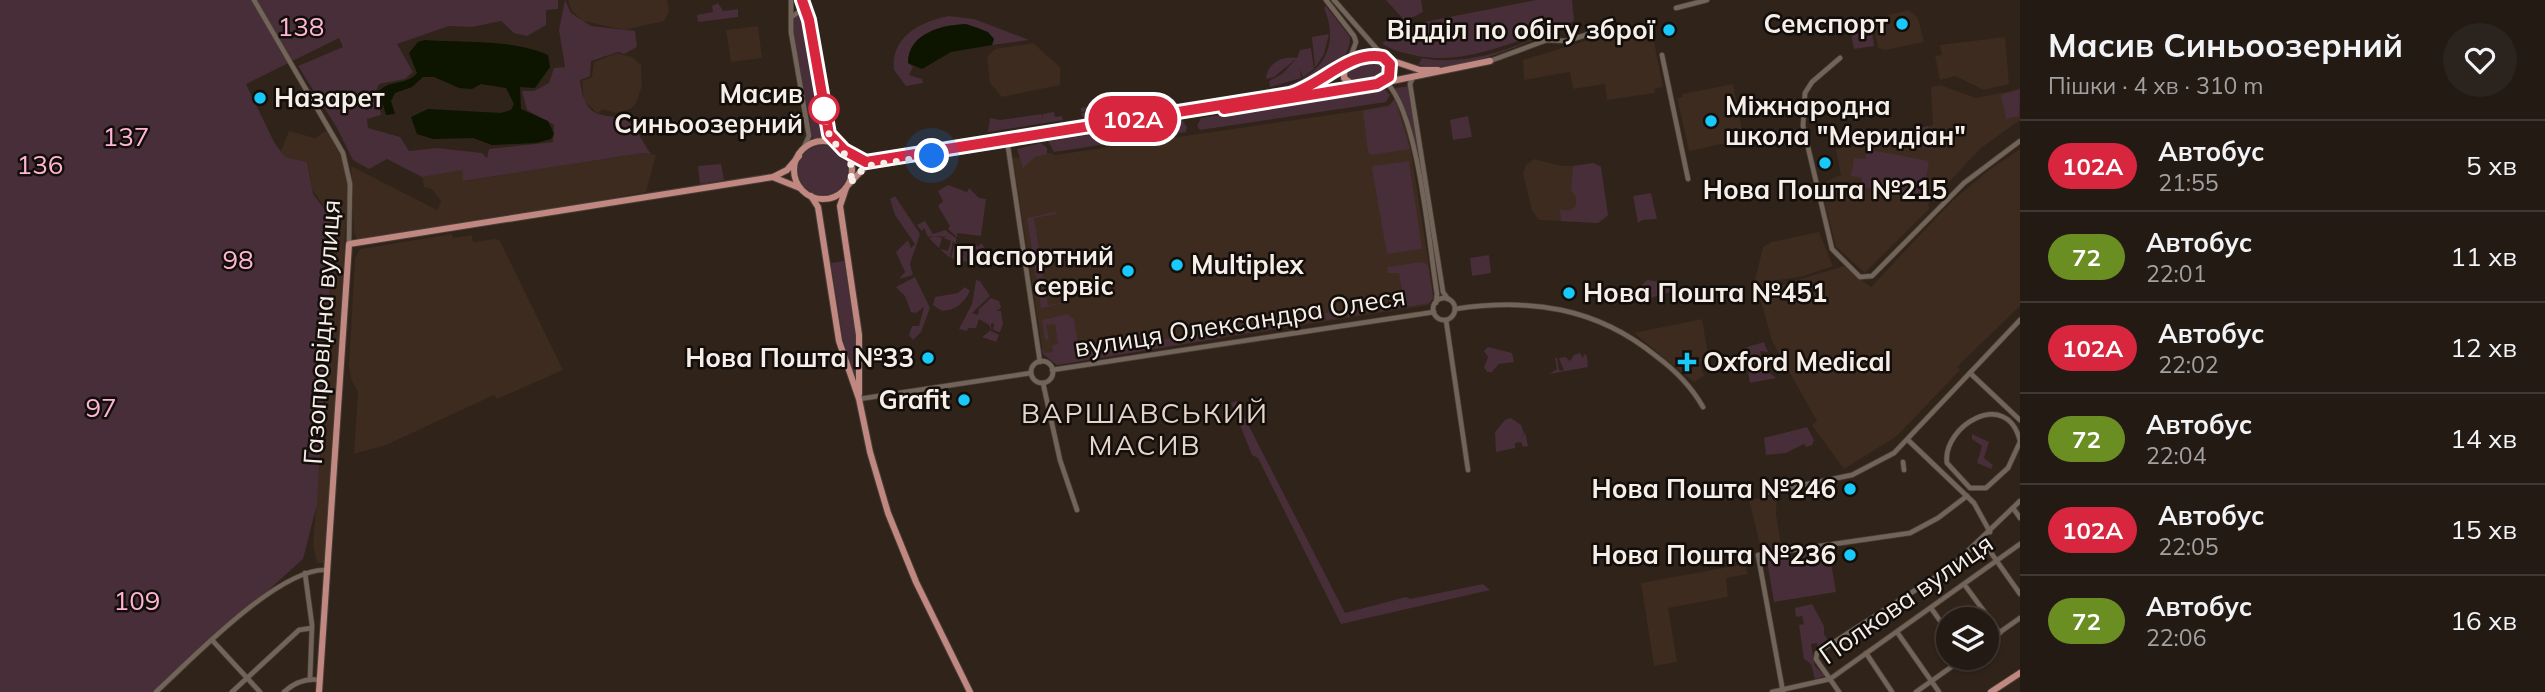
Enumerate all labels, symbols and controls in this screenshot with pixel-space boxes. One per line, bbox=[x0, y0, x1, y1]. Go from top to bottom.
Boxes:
place label: Семспорт bbox=[1763, 7, 1888, 40]
park label: 138 bbox=[278, 10, 324, 43]
place label: Відділ по обігу зброї bbox=[1387, 13, 1656, 46]
marker: Семспорт bbox=[1894, 16, 1910, 32]
marker: Відділ по обігу зброї bbox=[1661, 22, 1677, 38]
button: heart bbox=[2443, 23, 2517, 97]
text: Масив Синьоозерний bbox=[2048, 24, 2403, 65]
text: Пішки · 4 хв · 310 m bbox=[2048, 71, 2264, 100]
place label: Масив Синьоозерний bbox=[614, 77, 803, 140]
place label: Назарет bbox=[274, 81, 385, 114]
place label: Міжнародна школа "Меридіан" bbox=[1725, 89, 1966, 152]
marker: Назарет bbox=[252, 90, 268, 106]
marker: Масив Синьоозерний bbox=[809, 94, 839, 124]
line badge: 102А bbox=[1084, 96, 1182, 142]
text: 102А bbox=[1102, 104, 1164, 134]
marker: Міжнародна школа "Меридіан" bbox=[1703, 113, 1719, 129]
park label: 137 bbox=[103, 120, 149, 153]
text: Автобус bbox=[2158, 135, 2265, 168]
your location bbox=[914, 138, 949, 173]
park label: 136 bbox=[17, 148, 63, 181]
text: 5 хв bbox=[2466, 149, 2517, 182]
text: 102А bbox=[2062, 151, 2123, 181]
marker: Нова Пошта №215 bbox=[1817, 155, 1833, 171]
text: 21:55 bbox=[2158, 168, 2219, 197]
place label: Нова Пошта №215 bbox=[1703, 173, 1947, 206]
street label: Газопровідна вулиця bbox=[296, 199, 347, 465]
text: Автобус bbox=[2146, 226, 2252, 259]
place label: Паспортний сервіс bbox=[955, 239, 1114, 302]
text: 11 хв bbox=[2450, 240, 2517, 273]
text: 72 bbox=[2072, 242, 2101, 272]
park label: 98 bbox=[222, 243, 254, 276]
place label: Multiplex bbox=[1191, 248, 1305, 281]
marker: Multiplex bbox=[1169, 257, 1185, 273]
text: 22:01 bbox=[2146, 259, 2206, 288]
marker: Паспортний сервіс bbox=[1120, 263, 1136, 279]
place label: Нова Пошта №451 bbox=[1583, 276, 1827, 309]
street label: вулиця Олександра Олеся bbox=[1072, 279, 1408, 364]
marker: Нова Пошта №451 bbox=[1561, 285, 1577, 301]
text: Автобус bbox=[2158, 317, 2265, 350]
text: 12 хв bbox=[2450, 331, 2517, 364]
text: 102А bbox=[2062, 333, 2123, 363]
place label: Нова Пошта №33 bbox=[685, 341, 914, 374]
place label: Oxford Medical bbox=[1703, 345, 1891, 378]
marker: Нова Пошта №33 bbox=[920, 350, 936, 366]
text: 22:02 bbox=[2158, 350, 2219, 379]
marker: Oxford Medical bbox=[1677, 352, 1697, 372]
place label: Grafit bbox=[878, 383, 950, 416]
park label: 97 bbox=[85, 391, 117, 424]
marker: Grafit bbox=[956, 392, 972, 408]
district label: ВАРШАВСЬКИЙ МАСИВ bbox=[1021, 395, 1269, 462]
text: Автобус bbox=[2146, 408, 2252, 441]
text: 14 хв bbox=[2450, 422, 2517, 455]
text: 72 bbox=[2072, 424, 2101, 454]
text: 22:04 bbox=[2146, 441, 2206, 470]
place label: Нова Пошта №246 bbox=[1592, 472, 1836, 505]
marker: Нова Пошта №246 bbox=[1842, 481, 1858, 497]
text: Автобус bbox=[2158, 499, 2265, 532]
text: 15 хв bbox=[2450, 513, 2517, 546]
text: 102А bbox=[2062, 515, 2123, 545]
street label: Полкова вулиця bbox=[1812, 526, 1999, 671]
text: 22:05 bbox=[2158, 532, 2219, 561]
place label: Нова Пошта №236 bbox=[1592, 538, 1836, 571]
marker: Нова Пошта №236 bbox=[1842, 547, 1858, 563]
park label: 109 bbox=[114, 584, 160, 617]
text: Автобус bbox=[2146, 590, 2252, 623]
text: 16 хв bbox=[2450, 604, 2517, 637]
text: 72 bbox=[2072, 606, 2101, 636]
map controls bbox=[1936, 607, 1999, 670]
button: layers bbox=[1936, 607, 1999, 670]
text: 22:06 bbox=[2146, 623, 2206, 652]

